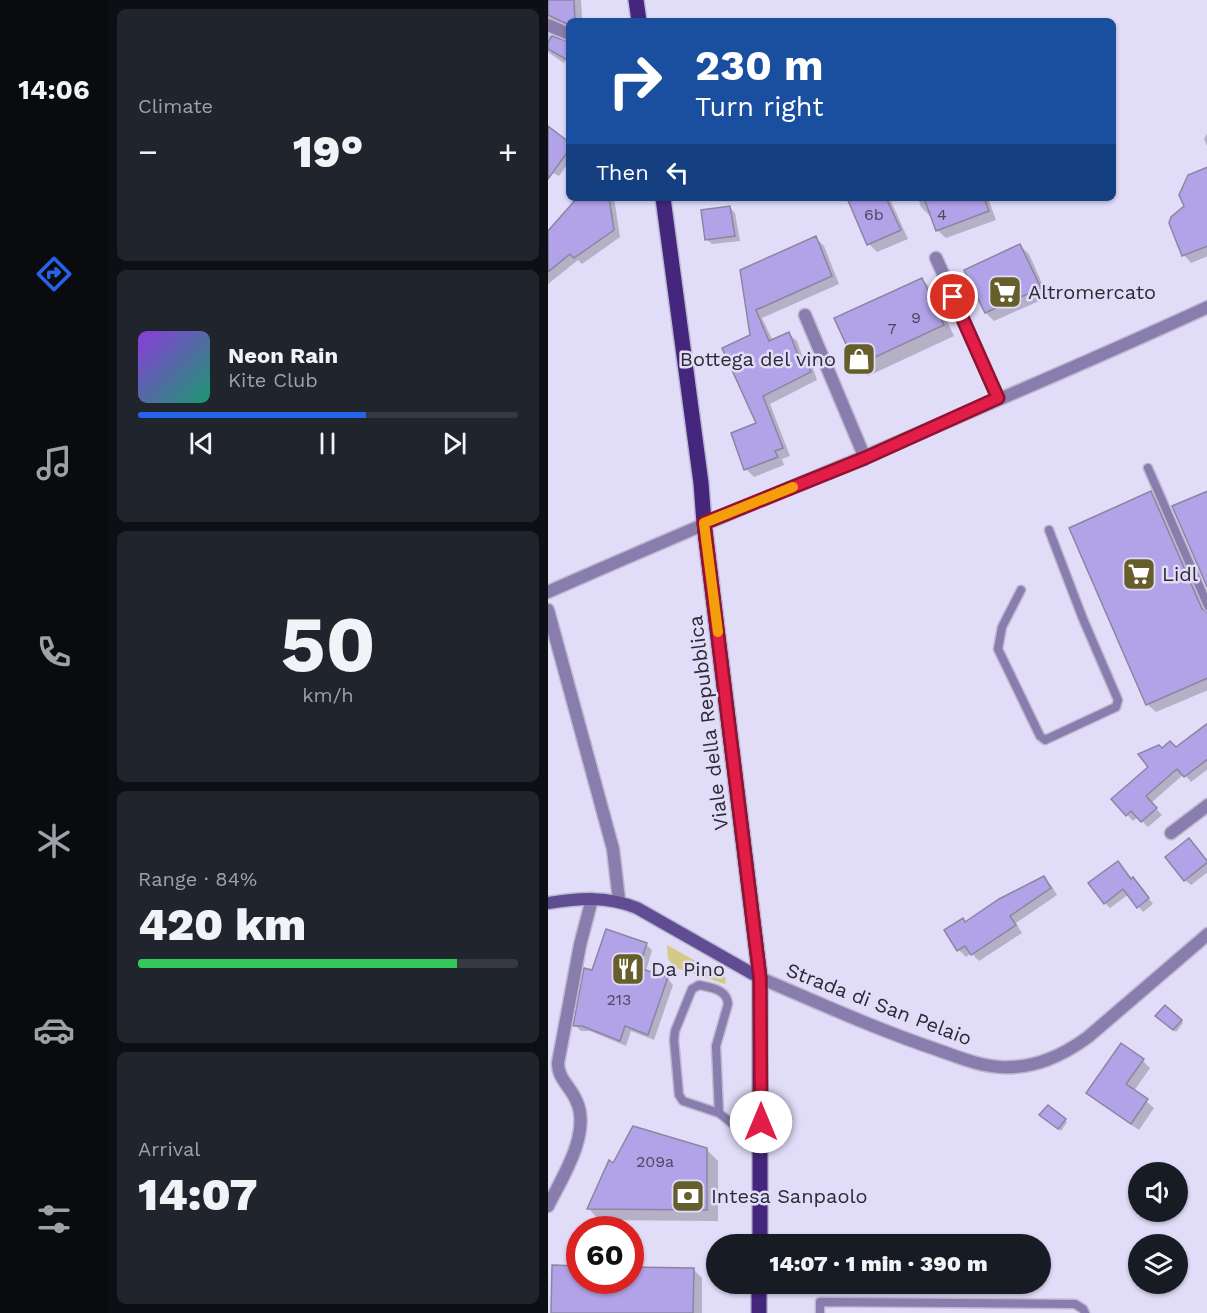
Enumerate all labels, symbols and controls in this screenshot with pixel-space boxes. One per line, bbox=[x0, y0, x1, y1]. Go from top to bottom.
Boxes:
text: 230 m bbox=[695, 41, 824, 90]
icon: right bbox=[596, 42, 674, 120]
text: 14:06 bbox=[18, 74, 90, 106]
text: Turn right bbox=[695, 91, 824, 123]
text: Climate bbox=[138, 94, 213, 118]
text: 19° bbox=[293, 125, 363, 178]
text: − bbox=[138, 132, 158, 171]
text: + bbox=[498, 132, 518, 171]
icon: left bbox=[661, 156, 694, 189]
text: Then bbox=[596, 160, 649, 185]
house number: 6b bbox=[864, 205, 884, 224]
house number: 4 bbox=[937, 205, 947, 224]
icon: directions bbox=[33, 253, 75, 295]
pin bbox=[927, 271, 978, 322]
supermarket icon: Altromercato bbox=[987, 274, 1023, 310]
icon: arrive bbox=[936, 280, 969, 313]
place label: Altromercato bbox=[1028, 280, 1156, 304]
house number: 9 bbox=[911, 308, 921, 327]
house number: 7 bbox=[888, 319, 897, 338]
shop icon: Bottega del vino bbox=[841, 341, 877, 377]
text: Neon Rain bbox=[228, 343, 338, 368]
place label: Bottega del vino bbox=[680, 347, 836, 371]
text: Kite Club bbox=[228, 368, 318, 392]
icon: previous bbox=[185, 427, 218, 460]
icon: pause bbox=[311, 427, 344, 460]
icon: next bbox=[438, 427, 471, 460]
icon: music bbox=[33, 442, 75, 484]
supermarket icon: Lidl bbox=[1121, 556, 1157, 592]
place label: Lidl bbox=[1162, 562, 1198, 586]
text: 50 bbox=[280, 598, 376, 690]
street label: Viale della Repubblica bbox=[683, 614, 733, 832]
icon: phone bbox=[33, 631, 75, 673]
text: km/h bbox=[302, 683, 354, 707]
icon: climate bbox=[33, 820, 75, 862]
text: Range · 84% bbox=[138, 867, 257, 891]
text: 420 km bbox=[138, 898, 306, 951]
restaurant icon: Da Pino bbox=[610, 951, 646, 987]
place label: Da Pino bbox=[651, 957, 725, 981]
street label: Strada di San Pelaio bbox=[783, 958, 975, 1050]
house number: 213 bbox=[607, 990, 631, 1009]
icon: car bbox=[33, 1009, 75, 1051]
position arrow bbox=[729, 1090, 793, 1154]
text: Arrival bbox=[138, 1137, 200, 1161]
house number: 209a bbox=[636, 1152, 674, 1171]
map controls bbox=[1128, 1162, 1188, 1294]
button: sound bbox=[1128, 1162, 1188, 1222]
text: 14:07 bbox=[138, 1168, 258, 1221]
bank icon: Intesa Sanpaolo bbox=[670, 1178, 706, 1214]
place label: Intesa Sanpaolo bbox=[711, 1184, 868, 1208]
icon: filters bbox=[33, 1198, 75, 1240]
speed limit sign: 60 bbox=[566, 1216, 644, 1294]
button: layers bbox=[1128, 1234, 1188, 1294]
text: 14:07 · 1 min · 390 m bbox=[769, 1251, 988, 1276]

